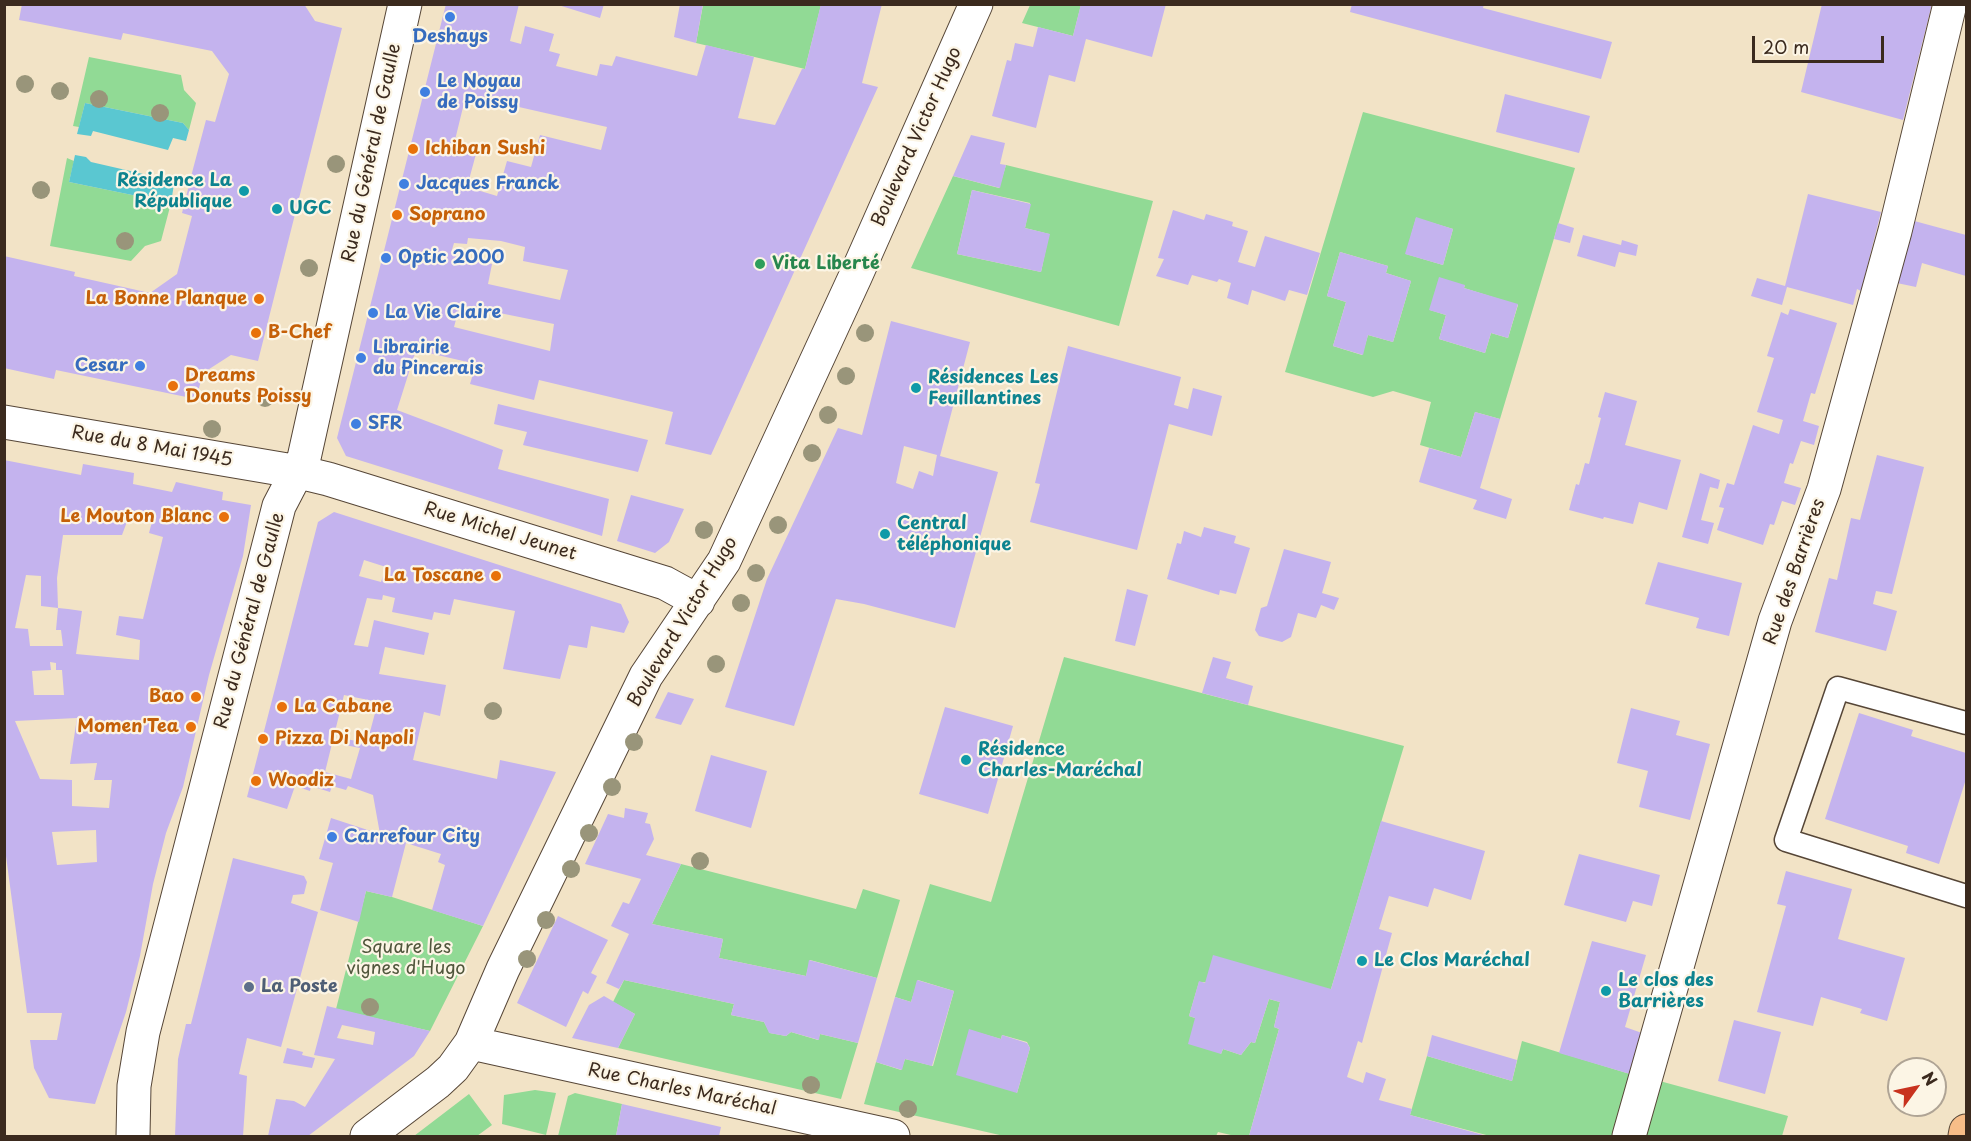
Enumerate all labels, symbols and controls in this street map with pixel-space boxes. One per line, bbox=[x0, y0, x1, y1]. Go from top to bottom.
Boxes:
marker: Deshays bbox=[443, 10, 457, 24]
scale bar bbox=[1755, 24, 1887, 62]
place label: Deshays bbox=[412, 26, 488, 48]
text: 20 m bbox=[1763, 33, 1809, 60]
street label: Rue du Général de Gaulle bbox=[338, 42, 406, 264]
street label: Boulevard Victor Hugo bbox=[868, 44, 966, 230]
place label: Le Noyau de Poissy bbox=[437, 71, 521, 113]
marker: Le Noyau de Poissy bbox=[418, 85, 432, 99]
place label: Ichiban Sushi bbox=[425, 138, 545, 160]
marker: Ichiban Sushi bbox=[406, 142, 420, 156]
place label: Résidence La République bbox=[117, 170, 232, 213]
place label: Jacques Franck bbox=[416, 173, 559, 195]
marker: Jacques Franck bbox=[397, 177, 411, 191]
marker: Résidence La République bbox=[237, 184, 251, 198]
place label: UGC bbox=[289, 198, 332, 220]
marker: UGC bbox=[270, 202, 284, 216]
place label: Soprano bbox=[409, 204, 485, 226]
marker: Soprano bbox=[390, 208, 404, 222]
place label: Optic 2000 bbox=[398, 247, 504, 269]
marker: Optic 2000 bbox=[379, 251, 393, 265]
place label: Vita Liberté bbox=[772, 253, 880, 275]
marker: Vita Liberté bbox=[753, 257, 767, 271]
place label: La Bonne Planque bbox=[85, 288, 247, 310]
marker: La Bonne Planque bbox=[252, 292, 266, 306]
place label: La Vie Claire bbox=[385, 302, 501, 324]
marker: La Vie Claire bbox=[366, 306, 380, 320]
place label: B-Chef bbox=[268, 322, 331, 344]
marker: B-Chef bbox=[249, 326, 263, 340]
place label: Librairie du Pincerais bbox=[373, 337, 483, 380]
marker: Librairie du Pincerais bbox=[354, 351, 368, 365]
place label: Cesar bbox=[75, 355, 128, 377]
marker: Cesar bbox=[133, 359, 147, 373]
place label: Dreams Donuts Poissy bbox=[185, 365, 311, 407]
place label: Résidences Les Feuillantines bbox=[928, 367, 1058, 410]
marker: Dreams Donuts Poissy bbox=[166, 379, 180, 393]
marker: Résidences Les Feuillantines bbox=[909, 381, 923, 395]
place label: SFR bbox=[368, 413, 402, 435]
marker: SFR bbox=[349, 417, 363, 431]
street label: Rue du 8 Mai 1945 bbox=[70, 422, 234, 472]
street label: Rue des Barrières bbox=[1760, 496, 1830, 648]
street label: Rue Michel Jeunet bbox=[421, 498, 579, 566]
place label: Le Mouton Blanc bbox=[60, 506, 212, 528]
street label: Rue du Général de Gaulle bbox=[211, 510, 289, 732]
marker: Le Mouton Blanc bbox=[217, 510, 231, 524]
place label: Central téléphonique bbox=[897, 513, 1011, 556]
marker: Central téléphonique bbox=[878, 527, 892, 541]
street label: Boulevard Victor Hugo bbox=[624, 533, 742, 711]
place label: La Toscane bbox=[384, 565, 484, 587]
marker: La Toscane bbox=[489, 569, 503, 583]
place label: Bao bbox=[149, 686, 184, 708]
marker: Bao bbox=[189, 690, 203, 704]
place label: La Cabane bbox=[294, 696, 392, 718]
marker: La Cabane bbox=[275, 700, 289, 714]
place label: Momen'Tea bbox=[77, 716, 179, 738]
marker: Momen'Tea bbox=[184, 720, 198, 734]
place label: Pizza Di Napoli bbox=[275, 728, 414, 750]
marker: Pizza Di Napoli bbox=[256, 732, 270, 746]
place label: Résidence Charles-Maréchal bbox=[978, 739, 1142, 782]
marker: Résidence Charles-Maréchal bbox=[959, 753, 973, 767]
place label: Woodiz bbox=[268, 770, 334, 792]
marker: Woodiz bbox=[249, 774, 263, 788]
place label: Carrefour City bbox=[344, 826, 480, 848]
marker: Carrefour City bbox=[325, 830, 339, 844]
park label: Square les vignes d'Hugo bbox=[346, 937, 466, 980]
place label: Le Clos Maréchal bbox=[1374, 950, 1530, 972]
marker: Le Clos Maréchal bbox=[1355, 954, 1369, 968]
place label: Le clos des Barrières bbox=[1618, 970, 1714, 1012]
place label: La Poste bbox=[261, 976, 338, 998]
marker: La Poste bbox=[242, 980, 256, 994]
marker: Le clos des Barrières bbox=[1599, 984, 1613, 998]
north arrow bbox=[1887, 1057, 1947, 1117]
street label: Rue Charles Maréchal bbox=[586, 1059, 778, 1121]
text: N bbox=[1917, 1066, 1944, 1090]

